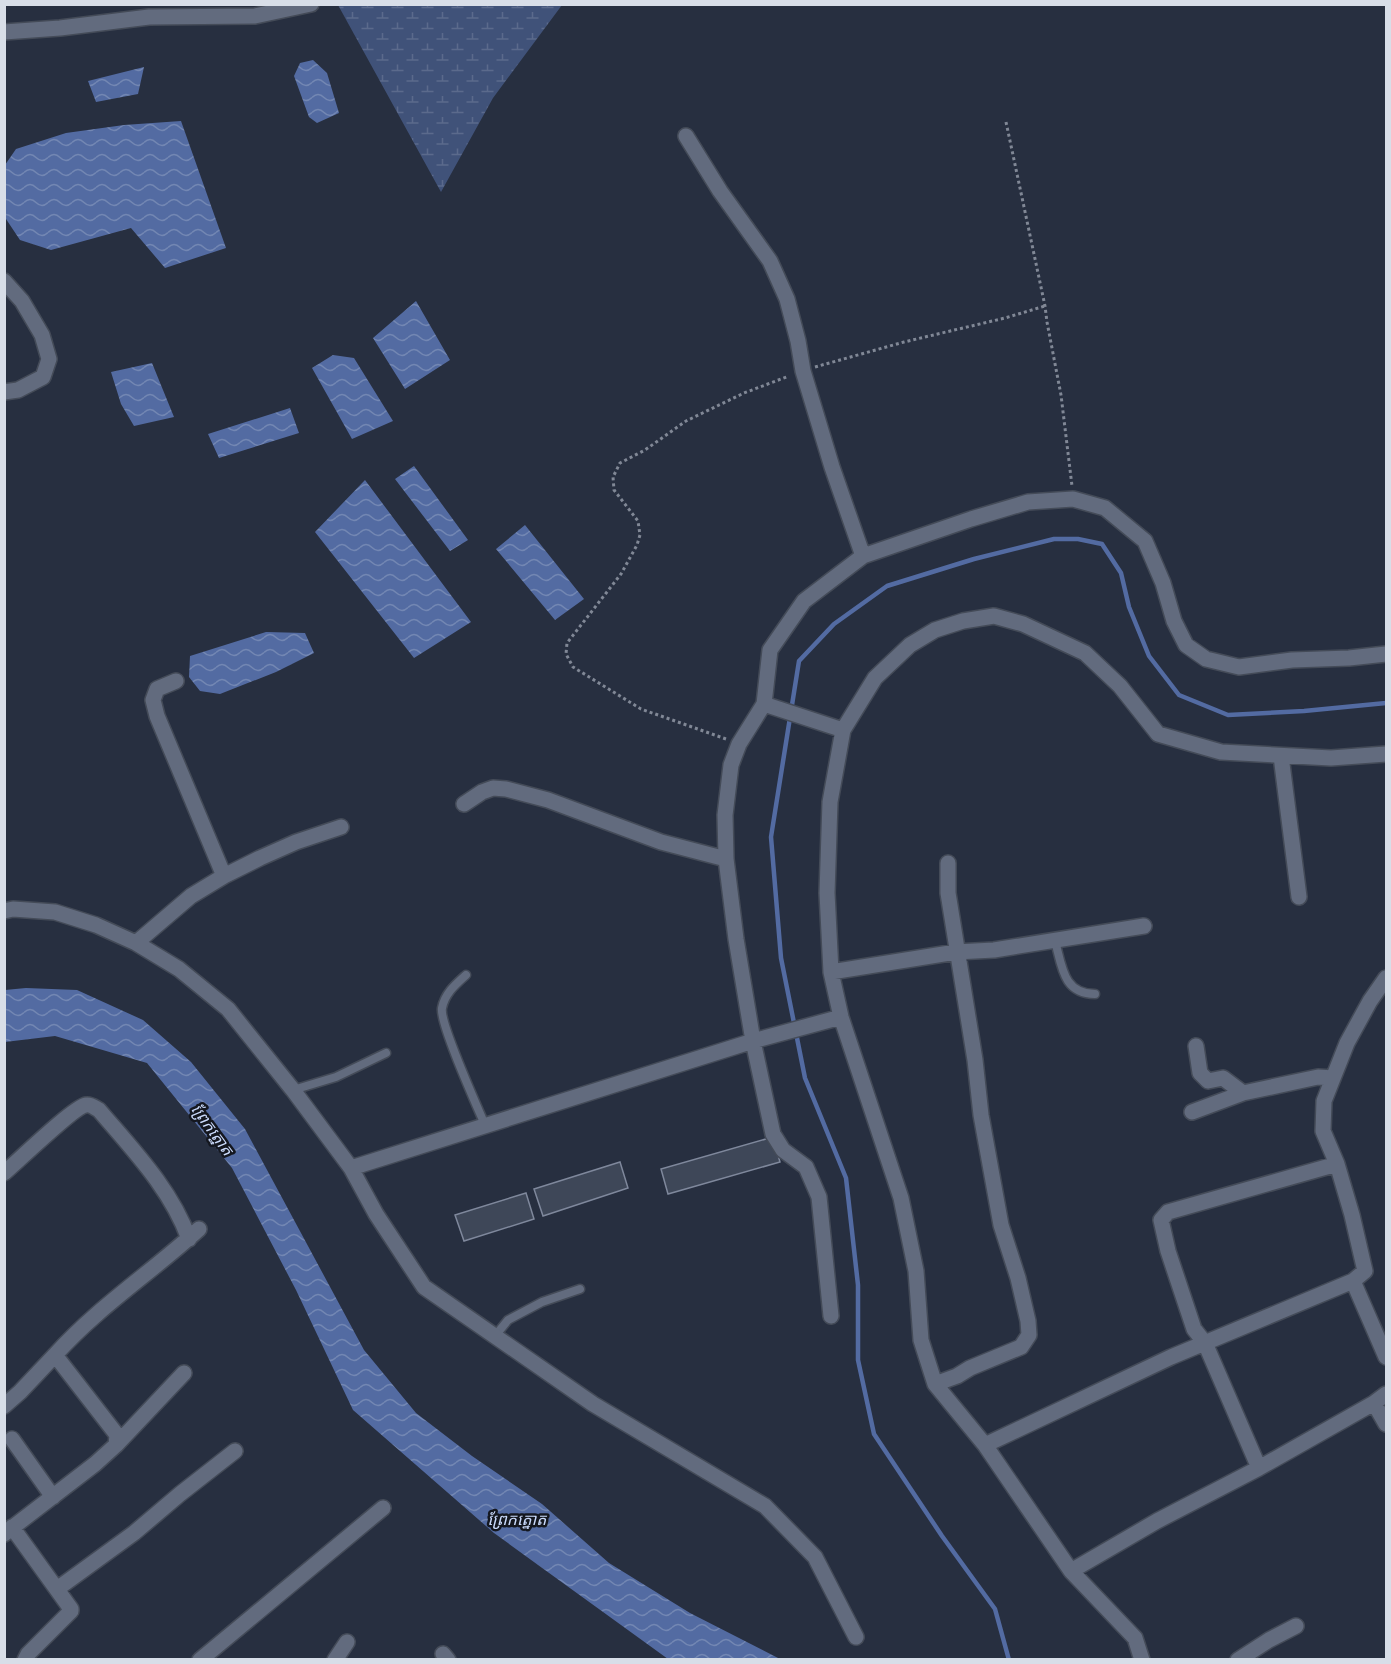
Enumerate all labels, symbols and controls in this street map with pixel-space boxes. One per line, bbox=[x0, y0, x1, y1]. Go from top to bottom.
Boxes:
water label: ព្រែកត្នោត bbox=[187, 1100, 239, 1160]
water label: ព្រែកត្នោត bbox=[487, 1509, 547, 1529]

